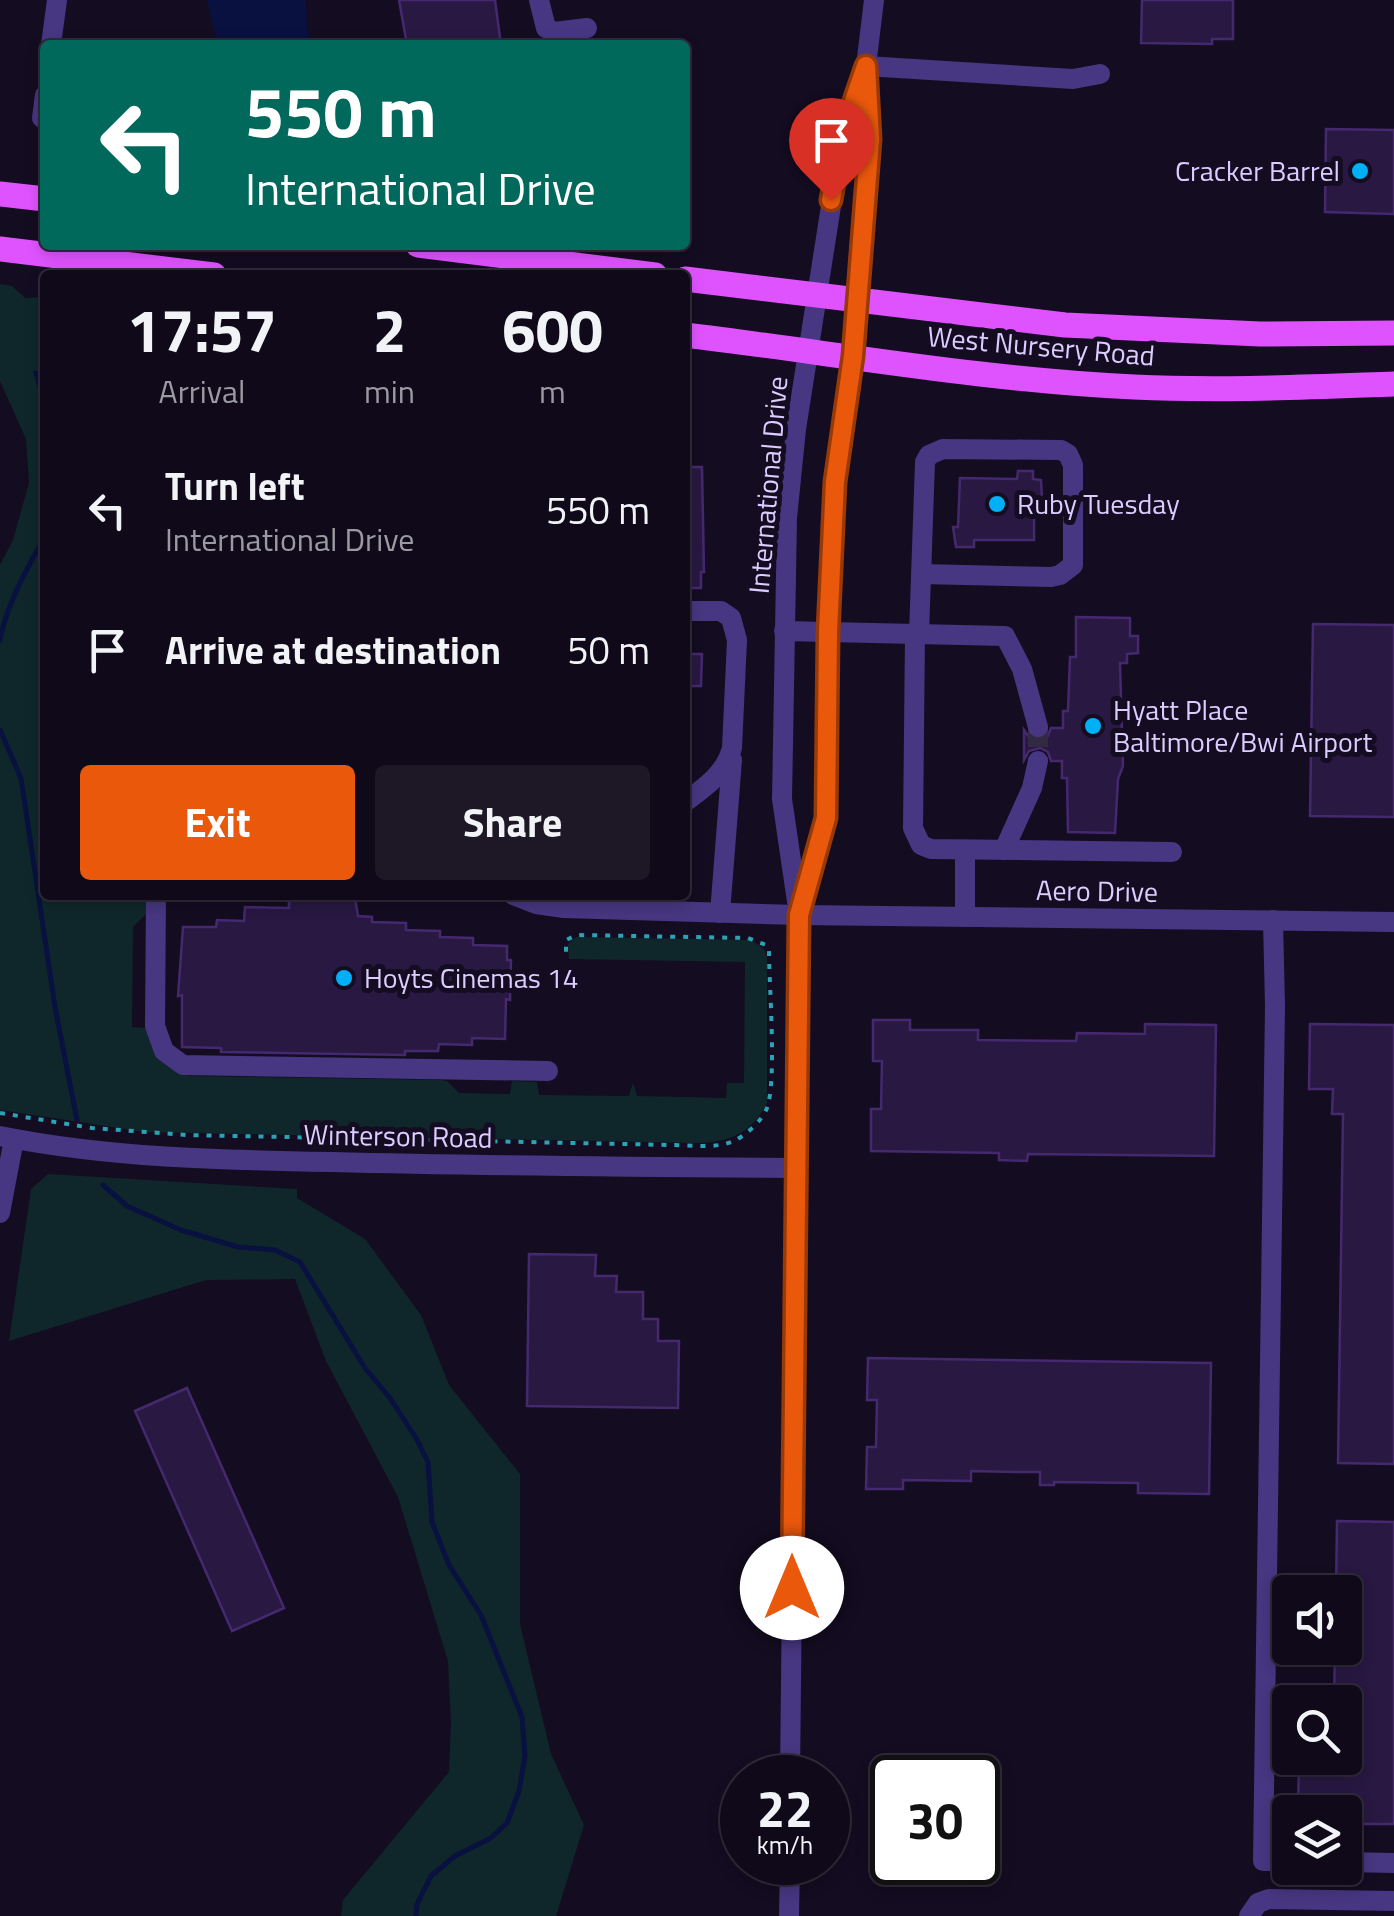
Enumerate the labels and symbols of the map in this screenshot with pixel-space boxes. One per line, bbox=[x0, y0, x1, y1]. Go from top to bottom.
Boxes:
pin bbox=[789, 98, 874, 201]
place label: Cracker Barrel bbox=[1175, 149, 1340, 192]
marker: Cracker Barrel bbox=[1349, 160, 1371, 182]
street label: West Nursery Road bbox=[926, 314, 1157, 377]
street label: International Drive bbox=[737, 374, 798, 596]
place label: Ruby Tuesday bbox=[1017, 482, 1180, 525]
marker: Ruby Tuesday bbox=[986, 493, 1008, 515]
place label: Hyatt Place Baltimore/Bwi Airport bbox=[1113, 688, 1372, 763]
marker: Hyatt Place Baltimore/Bwi Airport bbox=[1082, 715, 1104, 737]
street label: Aero Drive bbox=[1036, 868, 1158, 913]
place label: Hoyts Cinemas 14 bbox=[364, 956, 578, 999]
marker: Hoyts Cinemas 14 bbox=[333, 967, 355, 989]
street label: Winterson Road bbox=[303, 1112, 493, 1159]
position arrow bbox=[740, 1536, 844, 1640]
speed limit sign: 30 bbox=[870, 1755, 1000, 1885]

